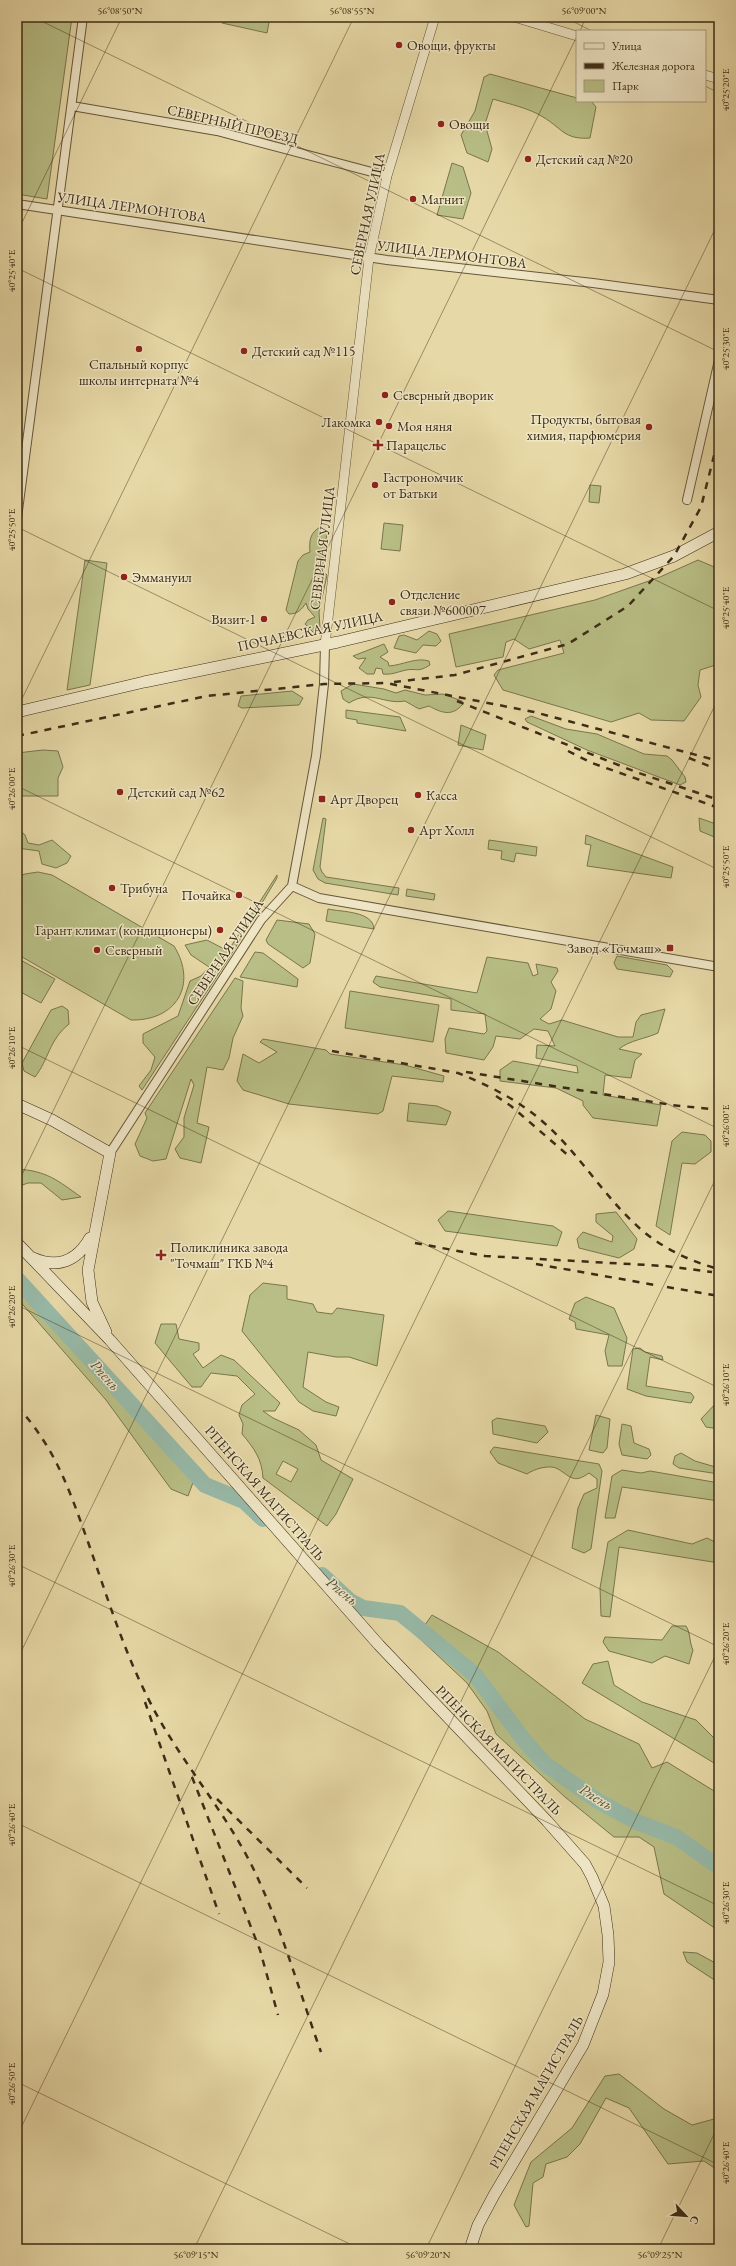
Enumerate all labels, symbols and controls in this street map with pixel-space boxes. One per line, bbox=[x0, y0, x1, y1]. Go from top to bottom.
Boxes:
text: 56°08'50"N bbox=[98, 4, 143, 17]
text: 56°08'55"N bbox=[330, 4, 375, 17]
text: 56°09'00"N bbox=[562, 4, 607, 17]
legend bbox=[576, 30, 706, 102]
place label: Овощи, фрукты bbox=[407, 36, 496, 54]
text: Улица bbox=[611, 38, 642, 54]
marker: Овощи, фрукты bbox=[394, 40, 404, 50]
text: Железная дорога bbox=[611, 58, 695, 74]
text: 40°25'20"E bbox=[719, 68, 732, 111]
text: Парк bbox=[612, 78, 639, 94]
street label: СЕВЕРНЫЙ ПРОЕЗД bbox=[166, 100, 300, 148]
place label: Овощи bbox=[449, 115, 490, 133]
marker: Овощи bbox=[436, 119, 446, 129]
place label: Детский сад №20 bbox=[536, 150, 633, 168]
street label: СЕВЕРНАЯ УЛИЦА bbox=[345, 151, 389, 277]
marker: Детский сад №20 bbox=[523, 154, 533, 164]
street label: УЛИЦА ЛЕРМОНТОВА bbox=[55, 187, 208, 226]
place label: Магнит bbox=[421, 190, 465, 208]
marker: Магнит bbox=[408, 194, 418, 204]
street label: УЛИЦА ЛЕРМОНТОВА bbox=[375, 236, 528, 272]
text: 40°25'40"E bbox=[5, 249, 18, 292]
text: 40°25'30"E bbox=[719, 327, 732, 370]
place label: Детский сад №115 bbox=[252, 342, 355, 360]
marker: Cпальный корпус школы интерната №4 bbox=[134, 344, 144, 354]
marker: Детский сад №115 bbox=[239, 346, 249, 356]
place label: Cпальный корпус школы интерната №4 bbox=[79, 355, 199, 389]
place label: Северный дворик bbox=[393, 386, 494, 404]
marker: Северный дворик bbox=[380, 390, 390, 400]
place label: Продукты, бытовая химия, парфюмерия bbox=[527, 410, 641, 444]
place label: Лакомка bbox=[321, 413, 371, 431]
marker: Лакомка bbox=[374, 417, 384, 427]
place label: Моя няня bbox=[397, 417, 452, 435]
marker: Моя няня bbox=[384, 421, 394, 431]
marker: Продукты, бытовая химия, парфюмерия bbox=[644, 422, 654, 432]
place label: Парацельс bbox=[386, 436, 447, 454]
marker: Парацельс bbox=[373, 440, 383, 450]
place label: Гастрономчик от Батьки bbox=[383, 468, 463, 502]
marker: Гастрономчик от Батьки bbox=[370, 480, 380, 490]
street label: СЕВЕРНАЯ УЛИЦА bbox=[305, 485, 339, 611]
text: 40°25'50"E bbox=[5, 508, 18, 551]
place label: Эммануил bbox=[132, 568, 192, 586]
marker: Эммануил bbox=[119, 572, 129, 582]
place label: Отделение связи №600007 bbox=[400, 585, 486, 619]
text: 40°25'40"E bbox=[719, 586, 732, 629]
marker: Отделение связи №600007 bbox=[387, 597, 397, 607]
street label: ПОЧАЕВСКАЯ УЛИЦА bbox=[236, 607, 385, 655]
place label: Визит-1 bbox=[211, 610, 256, 628]
marker: Визит-1 bbox=[259, 614, 269, 624]
text: 40°26'00"E bbox=[5, 767, 18, 810]
place label: Детский сад №62 bbox=[128, 783, 225, 801]
place label: Касса bbox=[426, 786, 458, 804]
marker: Детский сад №62 bbox=[115, 787, 125, 797]
place label: Арт Дворец bbox=[329, 790, 399, 808]
marker: Касса bbox=[413, 790, 423, 800]
marker: Арт Дворец bbox=[317, 794, 327, 804]
place label: Арт Холл bbox=[418, 821, 475, 839]
marker: Арт Холл bbox=[406, 825, 416, 835]
text: 40°25'50"E bbox=[719, 845, 732, 888]
place label: Трибуна bbox=[120, 879, 168, 897]
marker: Трибуна bbox=[107, 883, 117, 893]
place label: Почайка bbox=[181, 886, 231, 904]
marker: Почайка bbox=[234, 890, 244, 900]
street label: СЕВЕРНАЯ УЛИЦА bbox=[183, 895, 267, 1009]
place label: Гарант климат (кондиционеры) bbox=[35, 921, 212, 939]
marker: Гарант климат (кондиционеры) bbox=[215, 925, 225, 935]
place label: Завод «Точмаш» bbox=[567, 939, 662, 957]
place label: Северный bbox=[105, 941, 163, 959]
marker: Завод «Точмаш» bbox=[665, 943, 675, 953]
marker: Северный bbox=[92, 945, 102, 955]
text: 40°26'10"E bbox=[5, 1026, 18, 1069]
text: 40°26'00"E bbox=[719, 1104, 732, 1147]
place label: Поликлиника завода "Точмаш" ГКБ №4 bbox=[170, 1238, 288, 1272]
marker: Поликлиника завода "Точмаш" ГКБ №4 bbox=[155, 1249, 167, 1261]
text: 40°26'20"E bbox=[5, 1285, 18, 1328]
water label: Рпень bbox=[86, 1355, 124, 1394]
text: 40°26'10"E bbox=[719, 1363, 732, 1406]
street label: РПЕНСКАЯ МАГИСТРАЛЬ bbox=[201, 1422, 329, 1565]
text: 40°26'30"E bbox=[5, 1544, 18, 1587]
water label: Рпень bbox=[323, 1572, 362, 1609]
text: 40°26'20"E bbox=[719, 1622, 732, 1665]
street label: РПЕНСКАЯ МАГИСТРАЛЬ bbox=[432, 1681, 566, 1819]
water label: Рпень bbox=[576, 1779, 616, 1814]
text: 40°26'40"E bbox=[5, 1803, 18, 1846]
text: 40°26'30"E bbox=[719, 1881, 732, 1924]
street label: РПЕНСКАЯ МАГИСТРАЛЬ bbox=[485, 2012, 587, 2172]
text: 40°26'50"E bbox=[5, 2062, 18, 2105]
text: 40°26'40"E bbox=[719, 2141, 732, 2184]
north arrow bbox=[666, 2196, 706, 2236]
text: С bbox=[687, 2214, 703, 2227]
text: 56°09'15"N bbox=[174, 2248, 219, 2261]
text: 56°09'20"N bbox=[406, 2248, 451, 2261]
text: 56°09'25"N bbox=[638, 2248, 683, 2261]

